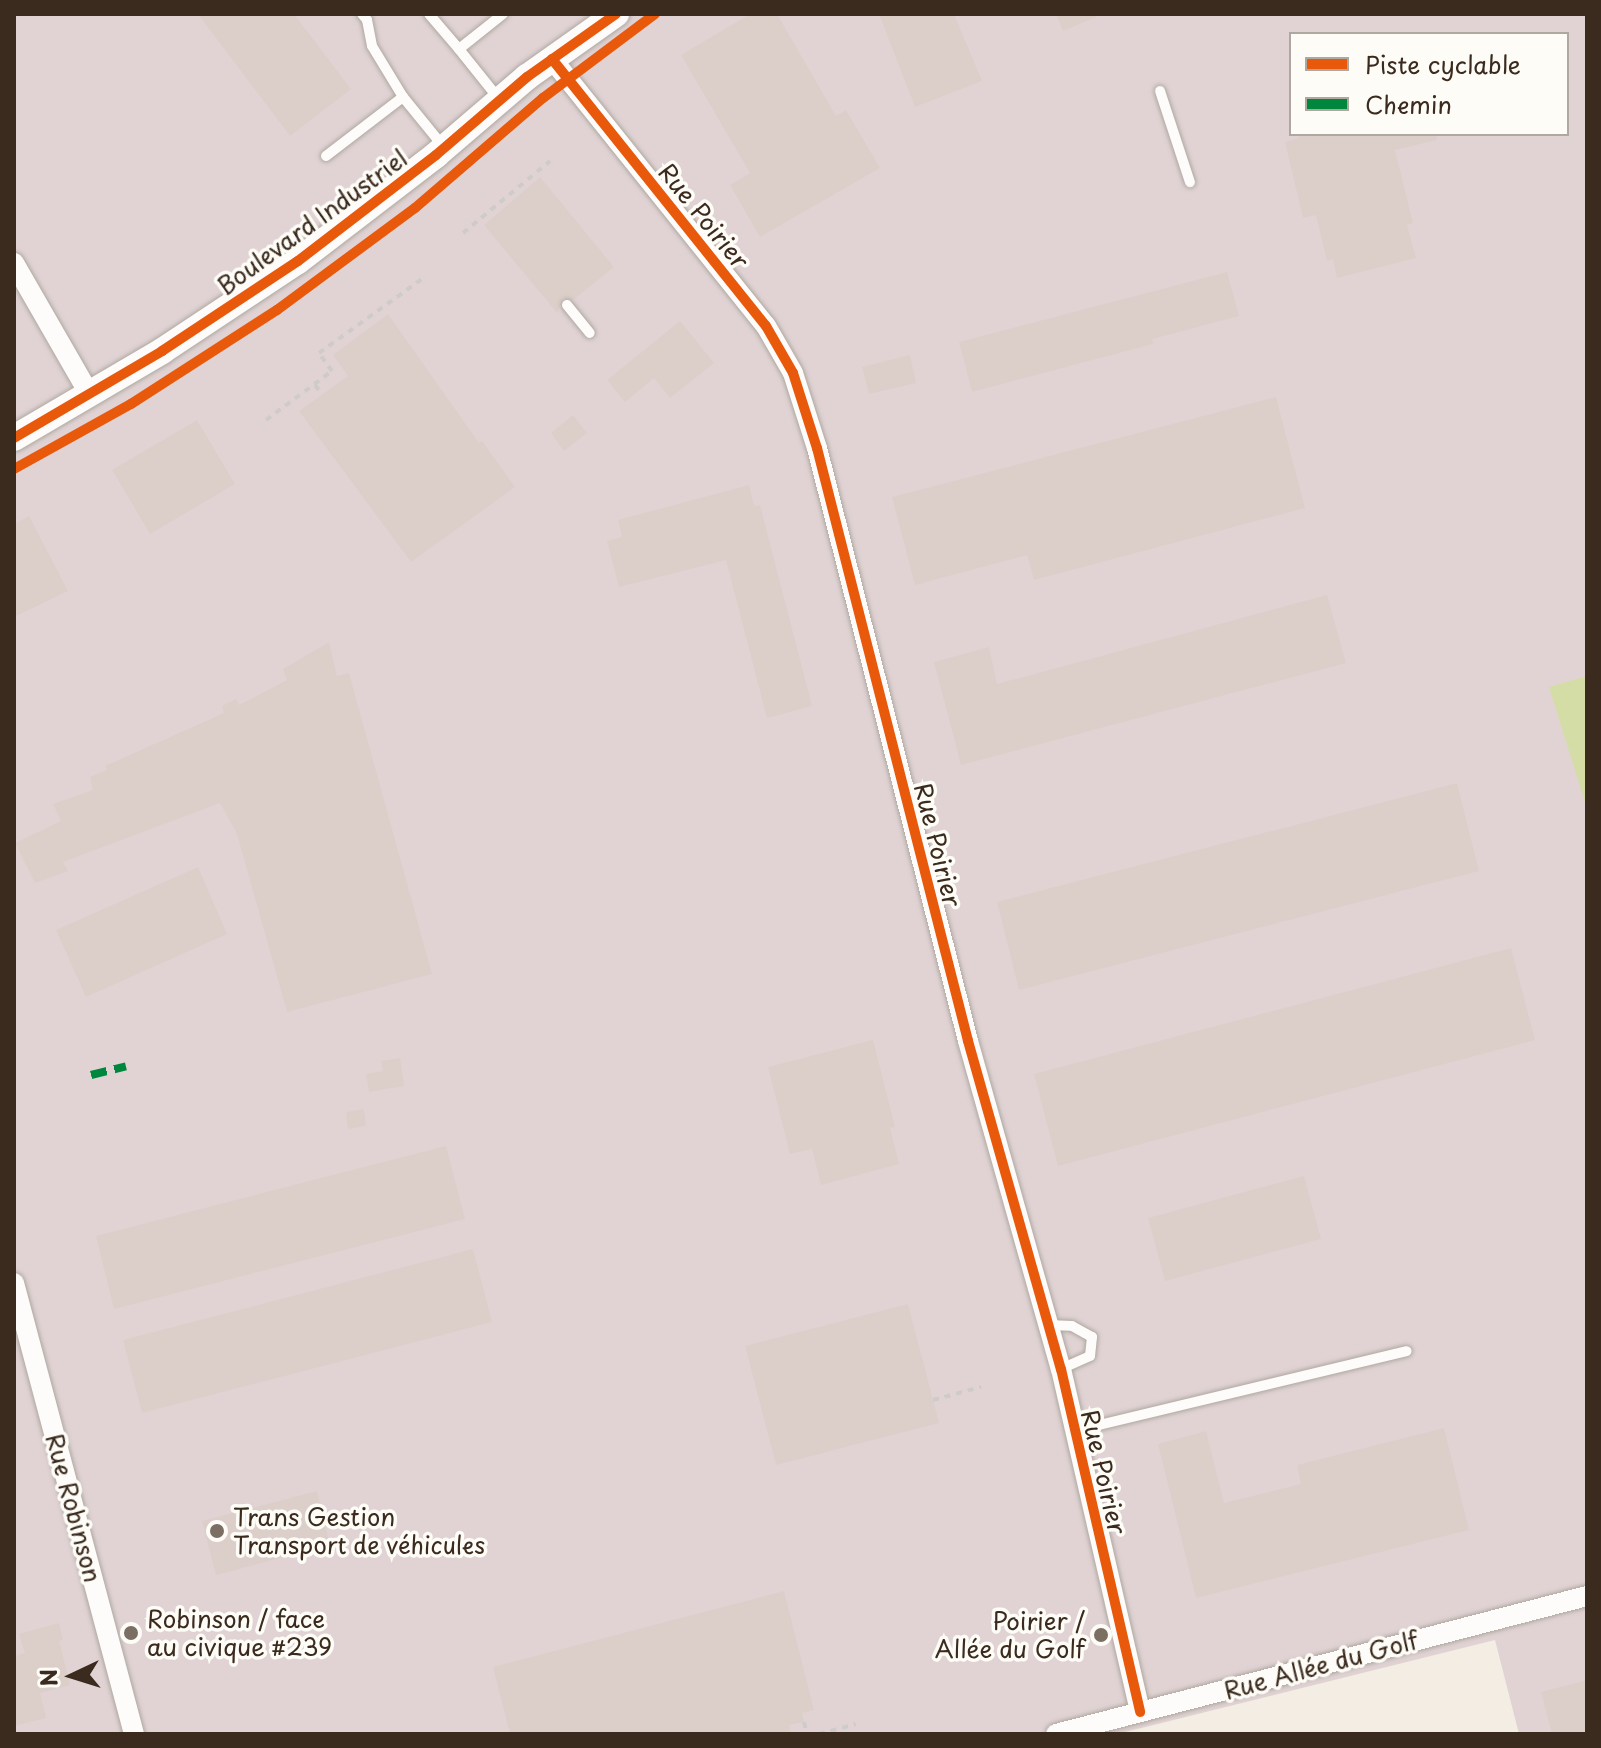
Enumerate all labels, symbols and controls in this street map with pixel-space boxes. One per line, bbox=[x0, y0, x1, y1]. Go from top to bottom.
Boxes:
legend bbox=[1289, 32, 1569, 136]
text: Piste cyclable bbox=[1365, 46, 1521, 82]
text: Chemin bbox=[1365, 86, 1452, 122]
street label: Boulevard Industriel bbox=[211, 143, 413, 301]
street label: Rue Poirier bbox=[653, 157, 755, 275]
street label: Rue Poirier bbox=[909, 780, 967, 910]
street label: Rue Poirier bbox=[1076, 1407, 1132, 1537]
street label: Rue Robinson bbox=[40, 1429, 108, 1587]
place label: Trans Gestion Transport de véhicules bbox=[233, 1503, 490, 1559]
marker: Trans Gestion Transport de véhicules bbox=[208, 1522, 226, 1540]
place label: Robinson / face au civique #239 bbox=[147, 1605, 331, 1661]
place label: Poirier / Allée du Golf bbox=[933, 1607, 1085, 1663]
marker: Robinson / face au civique #239 bbox=[122, 1624, 140, 1642]
street label: Rue Allée du Golf bbox=[1218, 1625, 1424, 1705]
marker: Poirier / Allée du Golf bbox=[1092, 1626, 1110, 1644]
north arrow bbox=[32, 1636, 112, 1716]
text: N bbox=[30, 1668, 65, 1688]

